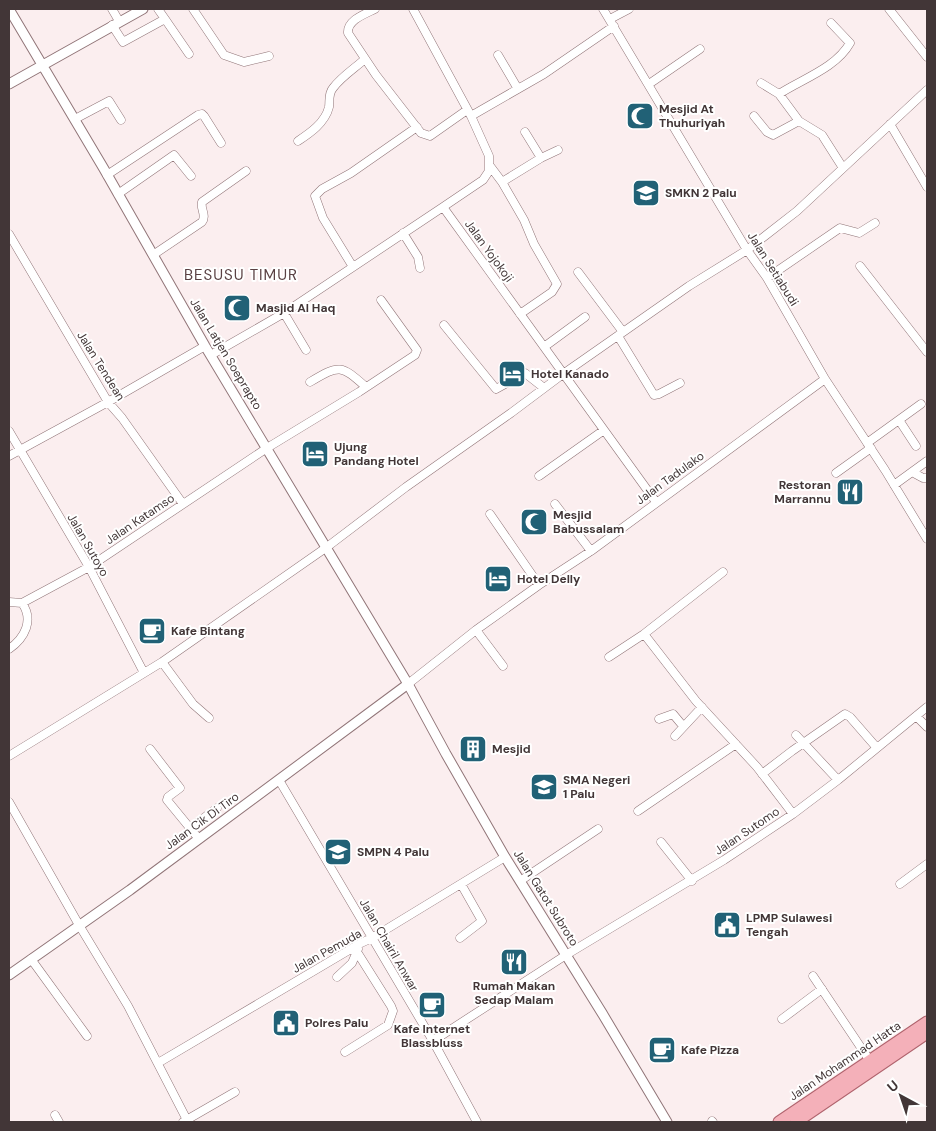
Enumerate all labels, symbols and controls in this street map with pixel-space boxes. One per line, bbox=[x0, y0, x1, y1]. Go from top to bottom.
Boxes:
mosque icon: Mesjid At Thuhuriyah bbox=[625, 101, 655, 131]
place label: Mesjid At Thuhuriyah bbox=[659, 101, 725, 131]
school or university icon: SMKN 2 Palu bbox=[631, 178, 661, 208]
place label: SMKN 2 Palu bbox=[665, 185, 737, 201]
street label: Jalan Yojokoji bbox=[461, 217, 517, 285]
street label: Jalan Setiabudi bbox=[744, 229, 802, 309]
district label: BESUSU TIMUR bbox=[184, 265, 298, 285]
mosque icon: Masjid Al Haq bbox=[222, 293, 252, 323]
street label: Jalan Latjen Soeprapto bbox=[186, 295, 266, 413]
place label: Masjid Al Haq bbox=[256, 300, 335, 316]
street label: Jalan Tendean bbox=[73, 328, 129, 404]
hotel icon: Hotel Kanado bbox=[497, 359, 527, 389]
place label: Hotel Kanado bbox=[531, 366, 609, 382]
hotel icon: Ujung Pandang Hotel bbox=[300, 439, 330, 469]
place label: Ujung Pandang Hotel bbox=[334, 439, 419, 469]
street label: Jalan Tadulako bbox=[633, 448, 707, 508]
place label: Restoran Marrannu bbox=[774, 477, 831, 507]
restaurant icon: Restoran Marrannu bbox=[835, 477, 865, 507]
street label: Jalan Katamso bbox=[102, 490, 178, 548]
mosque icon: Mesjid Babussalam bbox=[519, 507, 549, 537]
place label: Mesjid Babussalam bbox=[553, 507, 624, 537]
street label: Jalan Sutoyo bbox=[64, 511, 112, 579]
hotel icon: Hotel Delly bbox=[483, 564, 513, 594]
place label: Hotel Delly bbox=[517, 571, 581, 587]
cafe icon: Kafe Bintang bbox=[137, 616, 167, 646]
place label: Kafe Bintang bbox=[171, 623, 245, 639]
building icon: Mesjid bbox=[458, 734, 488, 764]
place label: Mesjid bbox=[492, 741, 531, 757]
school or university icon: SMA Negeri 1 Palu bbox=[529, 772, 559, 802]
place label: SMA Negeri 1 Palu bbox=[563, 772, 630, 802]
street label: Jalan Cik Di Tiro bbox=[162, 789, 242, 853]
street label: Jalan Sutomo bbox=[711, 803, 783, 859]
school or university icon: SMPN 4 Palu bbox=[323, 837, 353, 867]
place label: SMPN 4 Palu bbox=[357, 844, 429, 860]
street label: Jalan Gatot Subroto bbox=[510, 847, 582, 949]
street label: Jalan Chairil Anwar bbox=[356, 896, 422, 995]
public building icon: LPMP Sulawesi Tengah bbox=[712, 910, 742, 940]
place label: LPMP Sulawesi Tengah bbox=[746, 910, 832, 940]
street label: Jalan Pemuda bbox=[290, 925, 364, 977]
restaurant icon: Rumah Makan Sedap Malam bbox=[499, 947, 529, 977]
place label: Rumah Makan Sedap Malam bbox=[473, 978, 555, 1008]
cafe icon: Kafe Internet Blassbluss bbox=[417, 990, 447, 1020]
public building icon: Polres Palu bbox=[271, 1008, 301, 1038]
place label: Polres Palu bbox=[305, 1015, 368, 1031]
street label: Jalan Mohammad Hatta bbox=[786, 1018, 904, 1104]
place label: Kafe Internet Blassbluss bbox=[394, 1021, 470, 1051]
cafe icon: Kafe Pizza bbox=[647, 1035, 677, 1065]
place label: Kafe Pizza bbox=[681, 1042, 739, 1058]
north arrow bbox=[876, 1071, 926, 1121]
text: U bbox=[883, 1076, 902, 1096]

